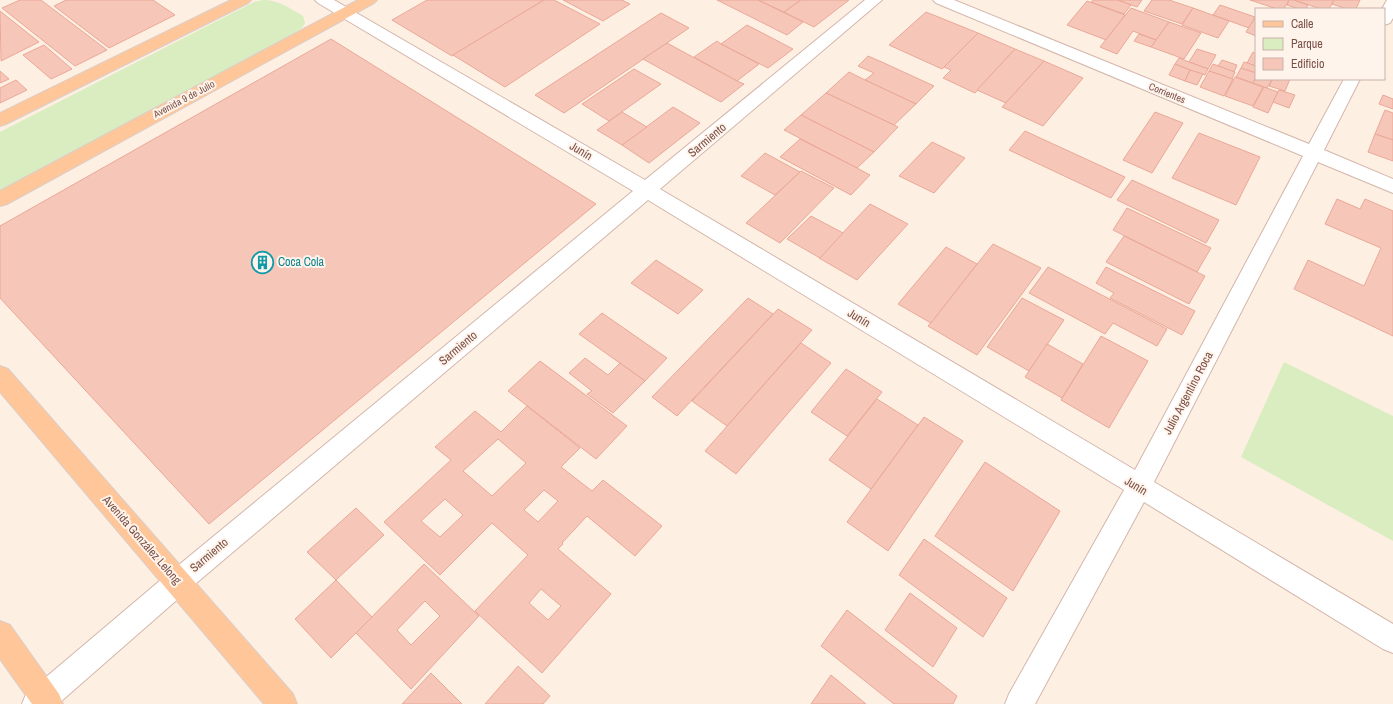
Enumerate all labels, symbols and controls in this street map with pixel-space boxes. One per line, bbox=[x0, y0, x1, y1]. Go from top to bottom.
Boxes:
legend bbox=[1255, 8, 1385, 80]
text: Calle bbox=[1291, 16, 1313, 32]
text: Parque bbox=[1291, 36, 1323, 52]
text: Edificio bbox=[1291, 56, 1324, 72]
street label: Avenida 9 de Julio bbox=[150, 77, 217, 121]
street label: Corrientes bbox=[1147, 80, 1187, 106]
street label: Sarmiento bbox=[684, 119, 730, 161]
street label: Junín bbox=[567, 138, 595, 164]
building icon: Coca Cola bbox=[250, 249, 276, 275]
place label: Coca Cola bbox=[278, 254, 324, 270]
street label: Junín bbox=[845, 305, 873, 331]
street label: Sarmiento bbox=[435, 327, 481, 369]
street label: Julio Argentino Roca bbox=[1159, 348, 1217, 437]
street label: Junín bbox=[1122, 473, 1150, 499]
street label: Avenida González Lelong bbox=[98, 492, 185, 588]
street label: Sarmiento bbox=[186, 534, 232, 576]

